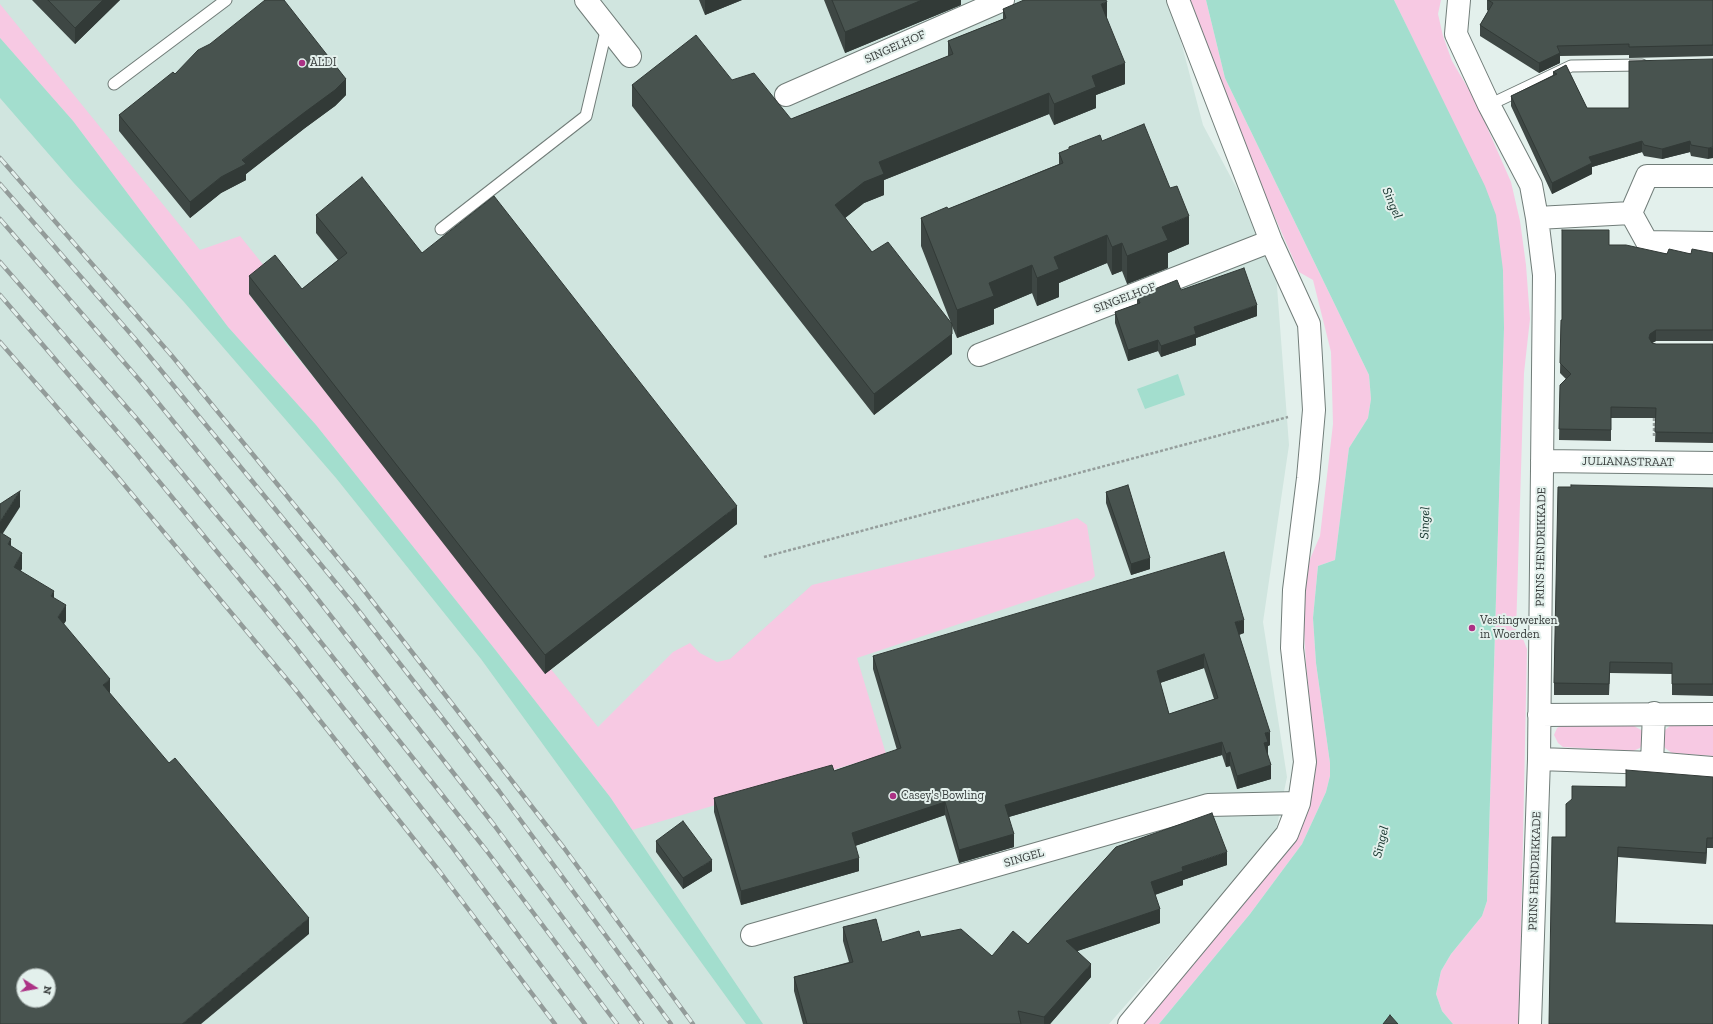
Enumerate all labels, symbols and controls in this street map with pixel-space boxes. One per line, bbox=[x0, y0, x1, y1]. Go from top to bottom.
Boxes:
street label: SINGELHOF bbox=[862, 27, 928, 67]
place label: ALDI bbox=[310, 56, 336, 70]
marker: ALDI bbox=[297, 58, 307, 68]
water label: Singel bbox=[1378, 185, 1406, 221]
street label: SINGELHOF bbox=[1092, 280, 1158, 316]
street label: JULIANASTRAAT bbox=[1582, 454, 1674, 470]
street label: PRINS HENDRIKKADE bbox=[1533, 487, 1549, 607]
water label: Singel bbox=[1417, 507, 1433, 539]
place label: Vestingwerken in Woerden bbox=[1480, 614, 1557, 642]
marker: Vestingwerken in Woerden bbox=[1467, 623, 1477, 633]
place label: Casey's Bowling bbox=[901, 789, 984, 803]
marker: Casey's Bowling bbox=[888, 791, 898, 801]
street label: PRINS HENDRIKKADE bbox=[1526, 811, 1544, 931]
water label: Singel bbox=[1370, 824, 1392, 860]
street label: SINGEL bbox=[1002, 845, 1046, 871]
north arrow bbox=[16, 968, 56, 1008]
text: N bbox=[40, 985, 54, 996]

